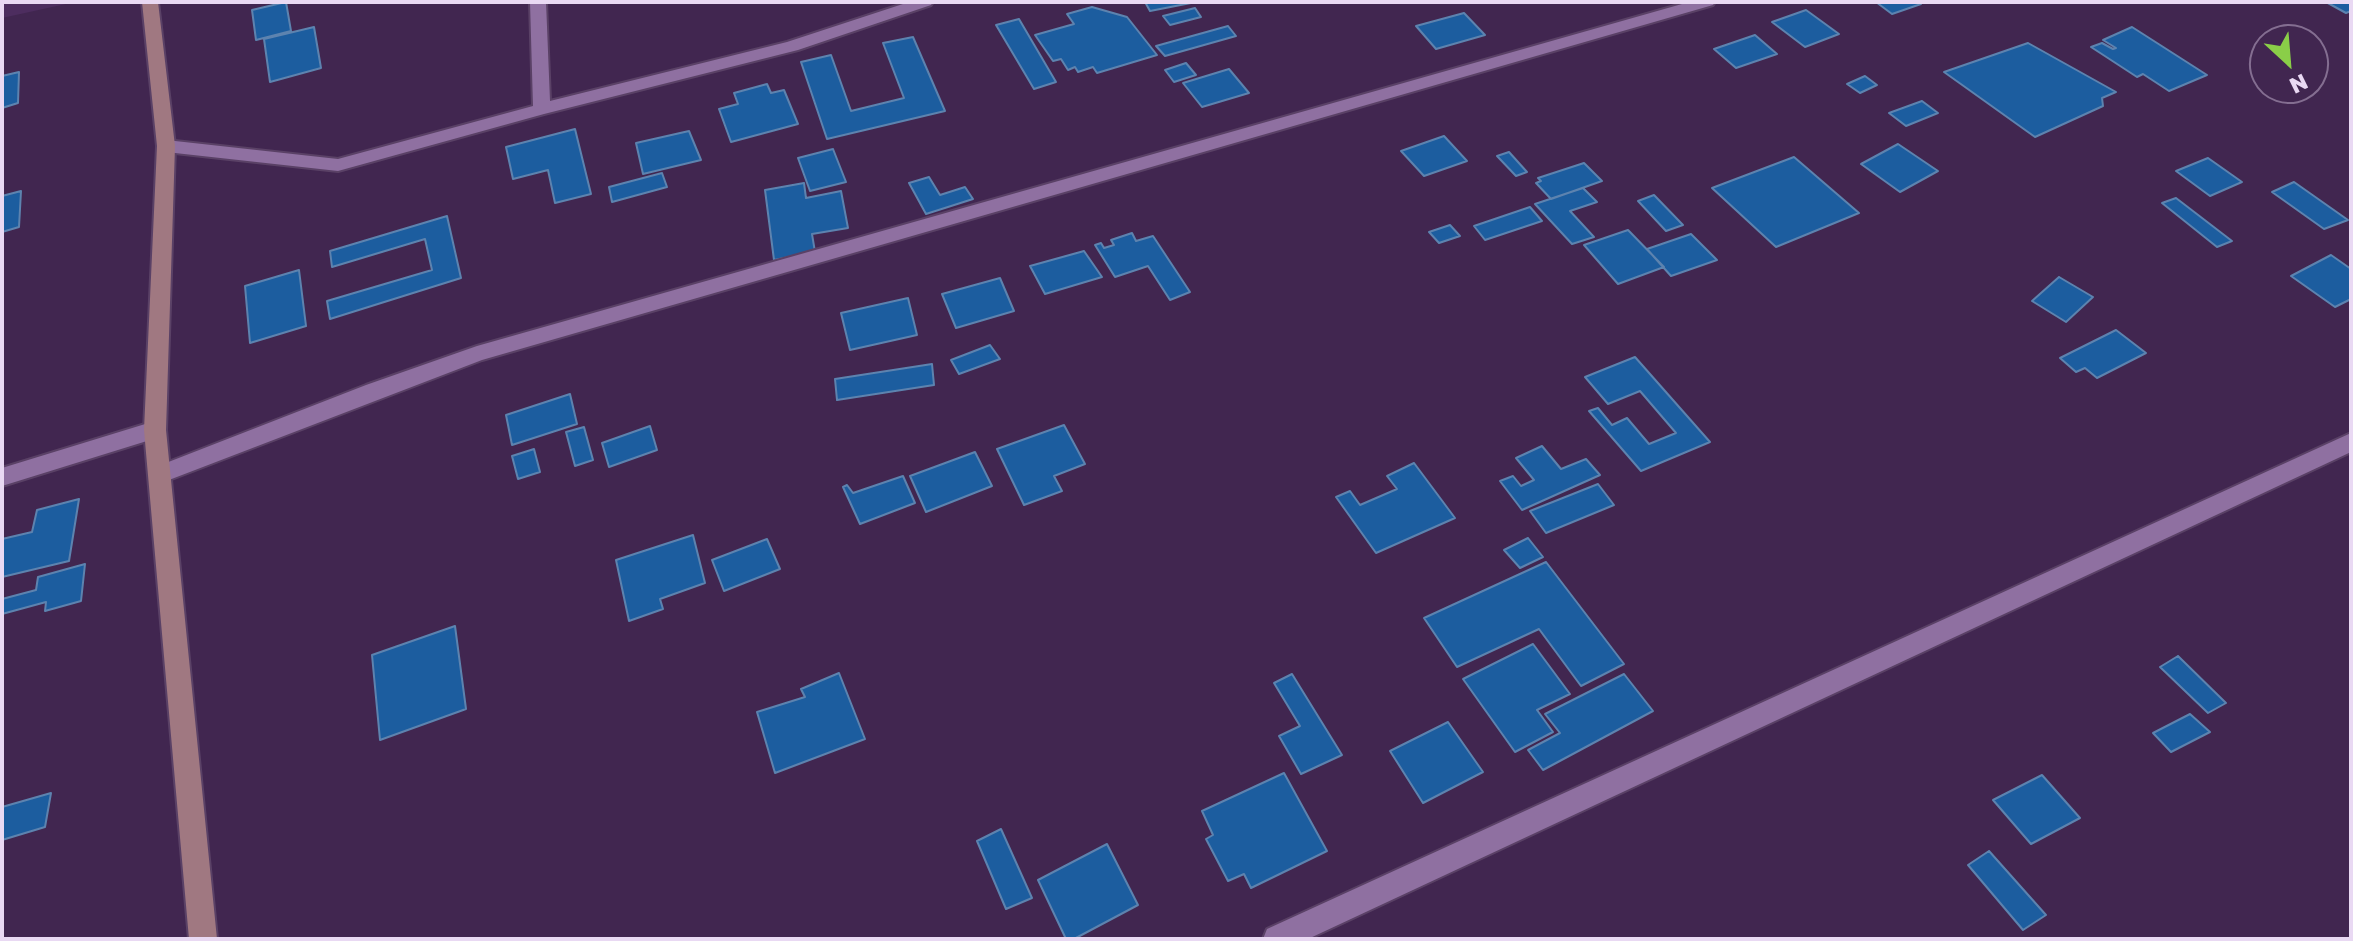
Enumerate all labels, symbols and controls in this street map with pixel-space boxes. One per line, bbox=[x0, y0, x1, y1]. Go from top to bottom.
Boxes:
north arrow bbox=[2249, 24, 2329, 104]
text: N bbox=[2285, 68, 2312, 100]

